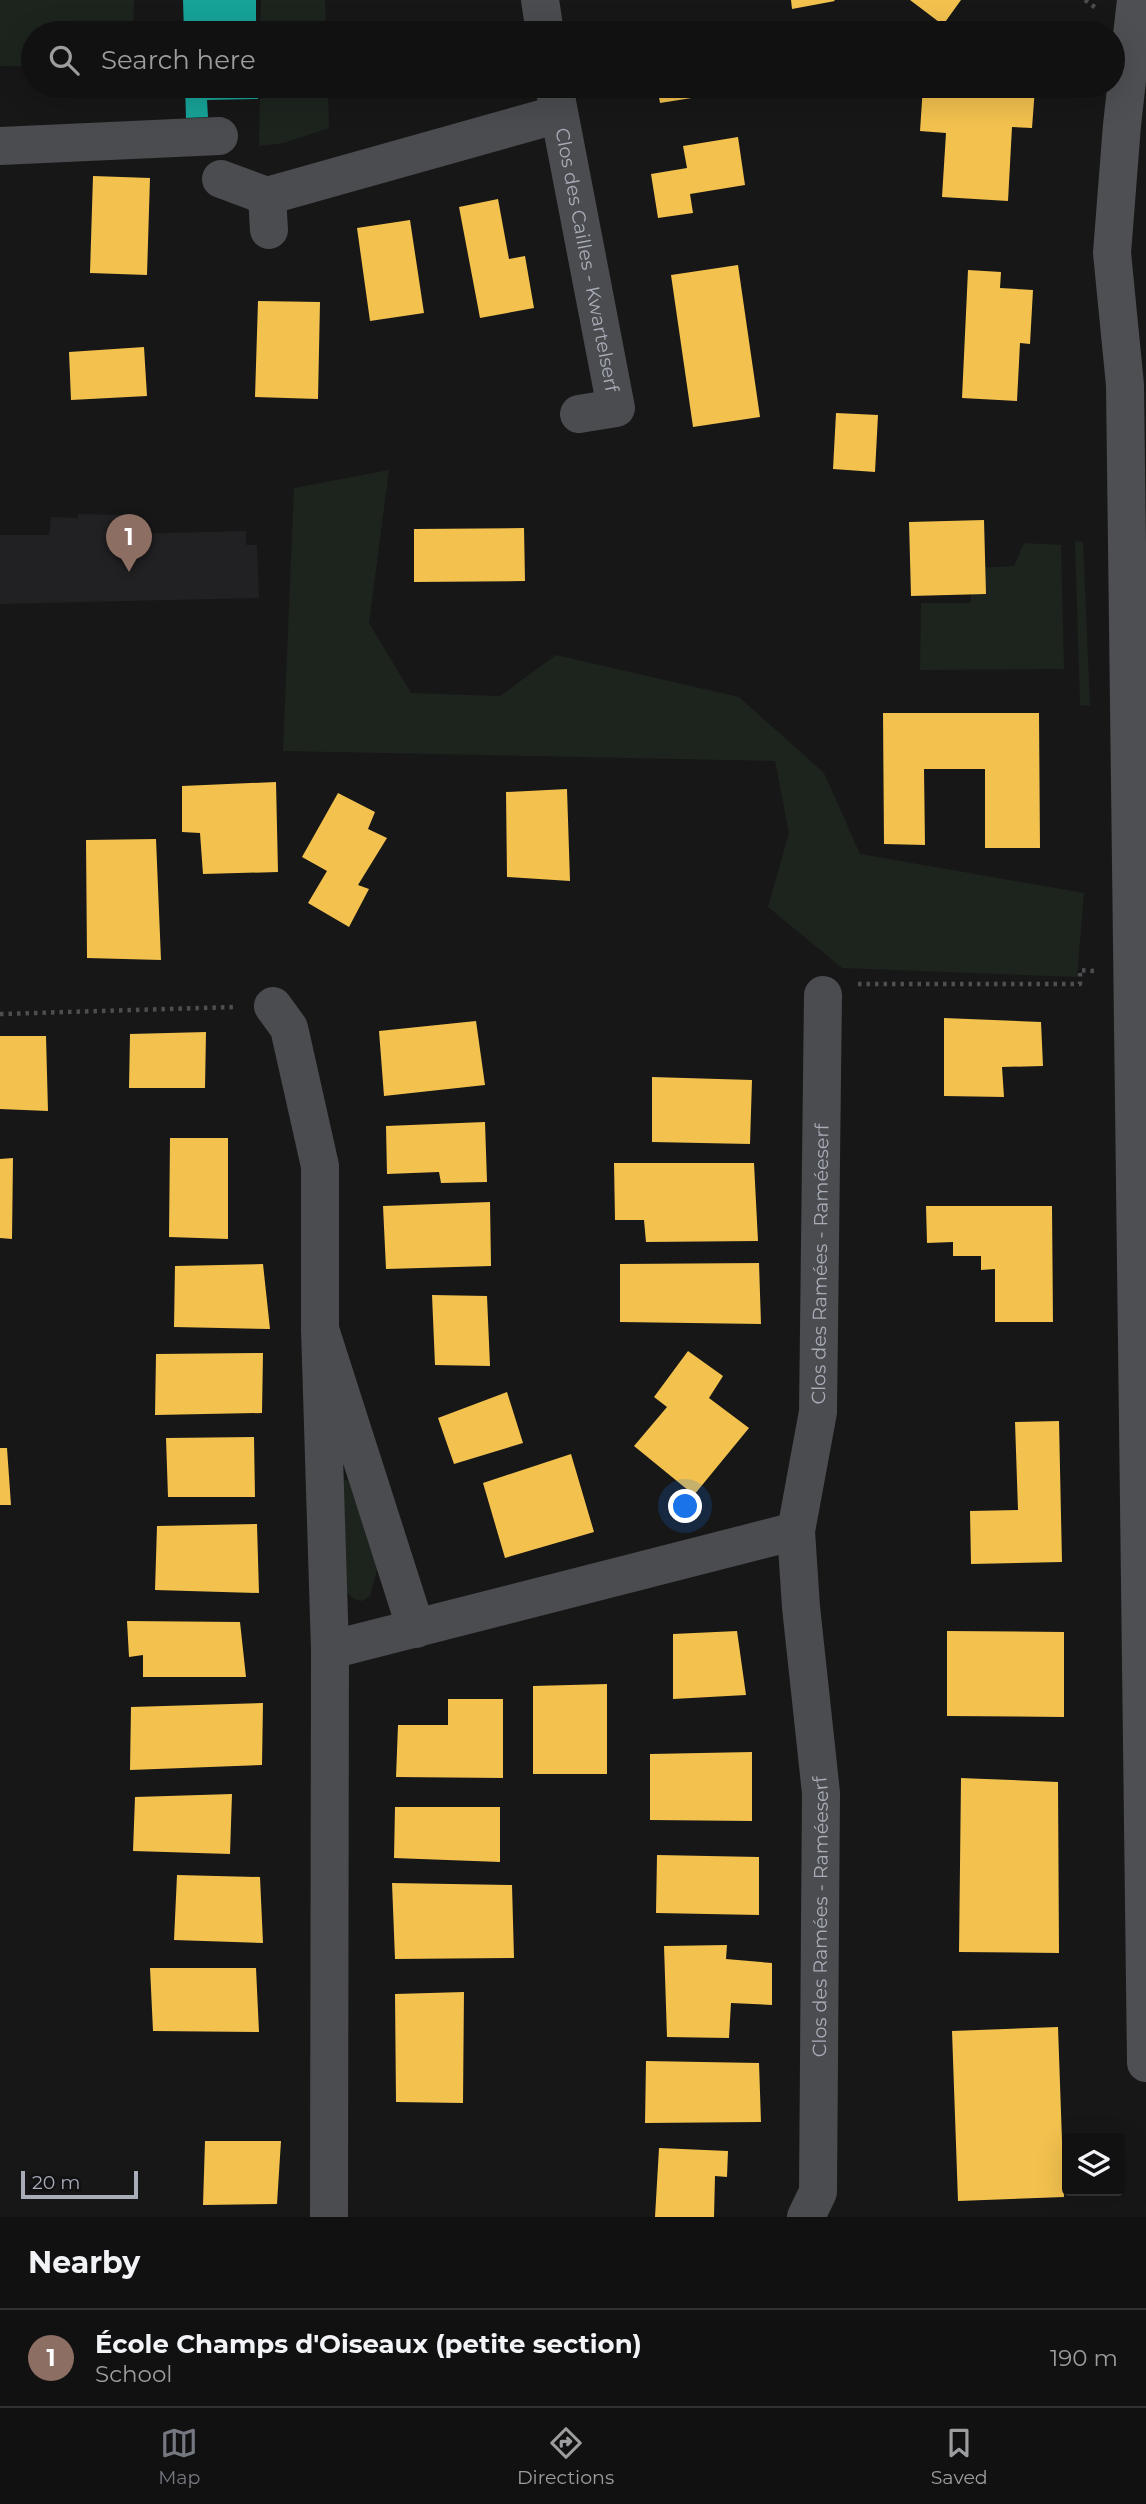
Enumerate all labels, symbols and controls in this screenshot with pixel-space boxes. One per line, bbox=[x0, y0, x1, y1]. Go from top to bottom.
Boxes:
search box bbox=[21, 21, 1125, 98]
icon: search bbox=[45, 41, 83, 79]
text: Search here bbox=[101, 44, 256, 76]
street label: Clos des Cailles - Kwartelserf bbox=[550, 126, 624, 395]
pin: 1 bbox=[106, 514, 152, 572]
street label: Clos des Ramées - Raméeserf bbox=[807, 1122, 833, 1405]
your location bbox=[668, 1489, 702, 1523]
street label: Clos des Ramées - Raméeserf bbox=[808, 1774, 833, 2057]
map controls bbox=[1062, 2133, 1125, 2196]
button: layers bbox=[1062, 2133, 1125, 2196]
scale bar bbox=[21, 2168, 138, 2200]
text: 20 m bbox=[32, 2171, 80, 2194]
text: Nearby bbox=[28, 2244, 140, 2281]
text: École Champs d'Oiseaux (petite section) bbox=[95, 2328, 642, 2360]
text: 1 bbox=[46, 2344, 56, 2372]
text: 190 m bbox=[1050, 2344, 1118, 2372]
text: School bbox=[95, 2360, 173, 2388]
tab: Map bbox=[158, 2424, 200, 2489]
tab: Directions bbox=[517, 2424, 614, 2489]
tab: Saved bbox=[931, 2424, 988, 2489]

